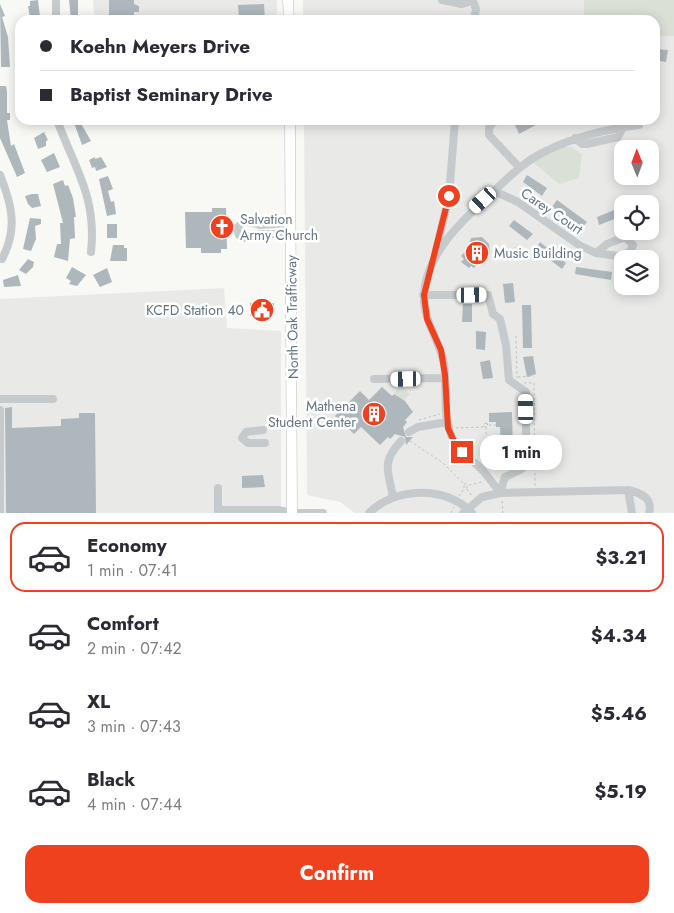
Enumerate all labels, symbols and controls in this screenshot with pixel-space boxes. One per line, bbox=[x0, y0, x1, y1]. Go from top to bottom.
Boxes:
text: Koehn Meyers Drive bbox=[70, 33, 250, 60]
text: Baptist Seminary Drive bbox=[70, 81, 273, 108]
north arrow bbox=[614, 140, 659, 185]
map controls bbox=[614, 140, 659, 295]
street label: Carey Court bbox=[517, 183, 588, 240]
car bbox=[466, 184, 499, 216]
route start bbox=[438, 185, 460, 207]
button: locate bbox=[614, 195, 659, 240]
place label: Salvation Army Church bbox=[240, 209, 318, 245]
church icon: Salvation Army Church bbox=[209, 214, 235, 240]
building icon: Music Building bbox=[464, 240, 490, 266]
place label: Music Building bbox=[494, 243, 582, 263]
button: layers bbox=[614, 250, 659, 295]
street label: North Oak Trafficway bbox=[281, 254, 303, 379]
car bbox=[456, 287, 487, 303]
public building icon: KCFD Station 40 bbox=[249, 297, 275, 323]
place label: KCFD Station 40 bbox=[146, 300, 244, 320]
car bbox=[390, 371, 421, 387]
car bbox=[518, 394, 533, 424]
place label: Mathena Student Center bbox=[268, 396, 356, 432]
building icon: Mathena Student Center bbox=[361, 401, 387, 427]
callout: 1 min bbox=[480, 434, 562, 470]
route end bbox=[451, 441, 473, 463]
text: 1 min bbox=[501, 441, 541, 464]
text: Economy bbox=[87, 532, 167, 559]
icon: car bbox=[27, 535, 72, 580]
text: $3.21 bbox=[595, 544, 647, 571]
text: 1 min · 07:41 bbox=[87, 559, 178, 582]
text: Comfort bbox=[87, 610, 159, 637]
icon: car bbox=[27, 613, 72, 658]
text: $4.34 bbox=[591, 622, 647, 649]
text: 2 min · 07:42 bbox=[87, 637, 182, 660]
text: XL bbox=[87, 688, 110, 715]
icon: car bbox=[27, 691, 72, 736]
text: $5.46 bbox=[591, 700, 647, 727]
text: 3 min · 07:43 bbox=[87, 715, 181, 738]
text: Black bbox=[87, 766, 135, 793]
icon: car bbox=[27, 769, 72, 814]
text: $5.19 bbox=[594, 778, 647, 805]
text: 4 min · 07:44 bbox=[87, 793, 182, 816]
button: Confirm bbox=[25, 845, 649, 903]

